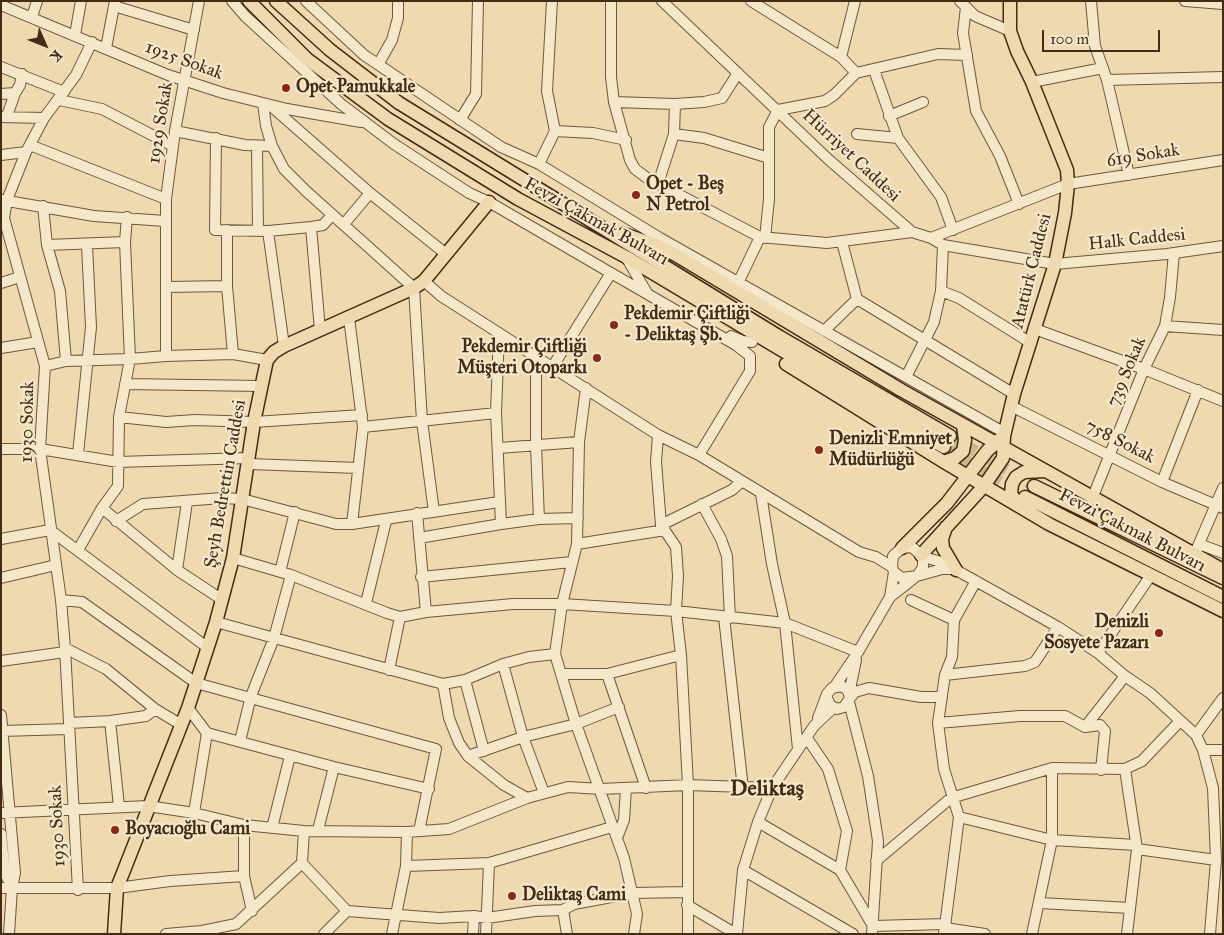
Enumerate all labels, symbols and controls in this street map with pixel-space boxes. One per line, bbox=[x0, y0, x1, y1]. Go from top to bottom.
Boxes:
north arrow bbox=[20, 20, 70, 70]
scale bar bbox=[1044, 20, 1162, 52]
text: 100 m bbox=[1050, 30, 1089, 48]
street label: 1925 Sokak bbox=[142, 37, 226, 85]
text: K bbox=[47, 46, 66, 65]
place label: Opet Pamukkale bbox=[296, 77, 415, 99]
street label: 1929 Sokak bbox=[144, 80, 178, 166]
marker: Opet Pamukkale bbox=[280, 82, 292, 94]
street label: Hürriyet Caddesi bbox=[798, 105, 904, 207]
street label: 619 Sokak bbox=[1105, 140, 1181, 172]
street label: Fevzi Çakmak Bulvarı bbox=[520, 173, 672, 271]
place label: Opet - Beş N Petrol bbox=[646, 174, 724, 216]
marker: Opet - Beş N Petrol bbox=[630, 189, 642, 201]
street label: Atatürk Caddesi bbox=[1007, 211, 1057, 331]
street label: Halk Caddesi bbox=[1088, 224, 1186, 256]
place label: Pekdemir Çiftliği - Deliktaş Şb. bbox=[624, 304, 750, 346]
marker: Pekdemir Çiftliği - Deliktaş Şb. bbox=[608, 319, 620, 331]
street label: 739 Sokak bbox=[1103, 334, 1151, 410]
place label: Pekdemir Çiftliği Müşteri Otoparkı bbox=[457, 337, 587, 379]
marker: Pekdemir Çiftliği Müşteri Otoparkı bbox=[591, 352, 603, 364]
street label: 1930 Sokak bbox=[16, 381, 40, 463]
street label: Şeyh Bedrettin Caddesi bbox=[201, 398, 251, 570]
street label: 758 Sokak bbox=[1082, 415, 1158, 469]
place label: Denizli Emniyet Müdürlüğü bbox=[829, 429, 952, 472]
marker: Denizli Emniyet Müdürlüğü bbox=[813, 444, 825, 456]
street label: Fevzi Çakmak Bulvarı bbox=[1055, 485, 1209, 577]
place label: Denizli Sosyete Pazarı bbox=[1044, 612, 1149, 654]
marker: Denizli Sosyete Pazarı bbox=[1153, 627, 1165, 639]
district label: Deliktaş bbox=[730, 777, 804, 803]
street label: 1930 Sokak bbox=[45, 785, 71, 867]
place label: Boyacıoğlu Cami bbox=[125, 819, 250, 841]
marker: Boyacıoğlu Cami bbox=[109, 824, 121, 836]
place label: Deliktaş Cami bbox=[522, 885, 626, 907]
marker: Deliktaş Cami bbox=[506, 890, 518, 902]

